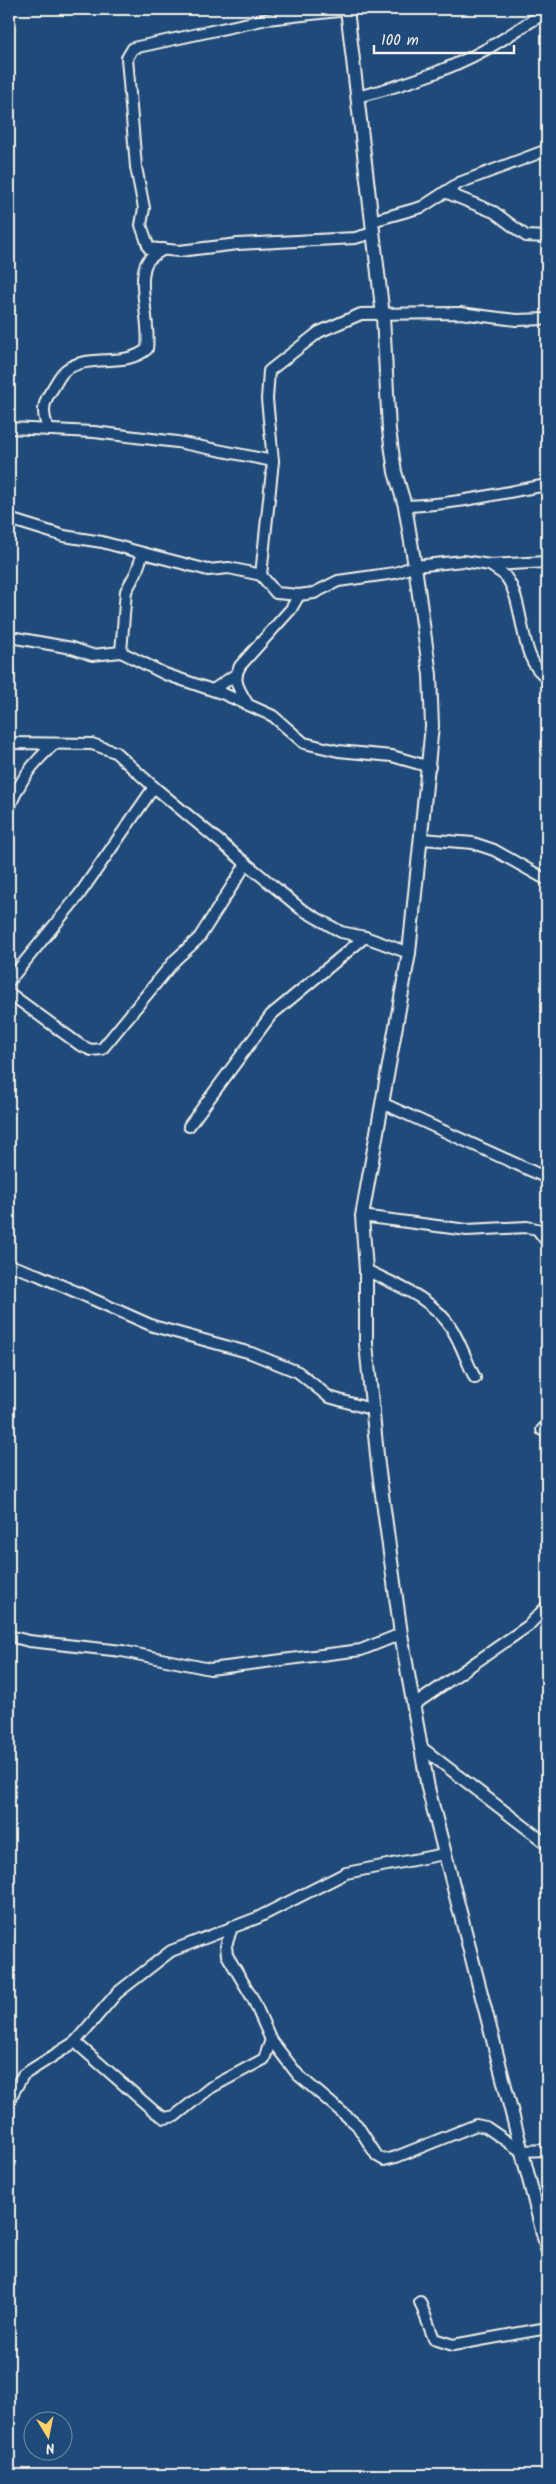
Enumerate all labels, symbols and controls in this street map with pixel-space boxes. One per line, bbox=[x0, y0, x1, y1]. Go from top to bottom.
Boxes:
scale bar bbox=[374, 22, 514, 54]
text: 100 m bbox=[381, 29, 419, 53]
north arrow bbox=[22, 2412, 72, 2462]
text: N bbox=[44, 2436, 56, 2459]

